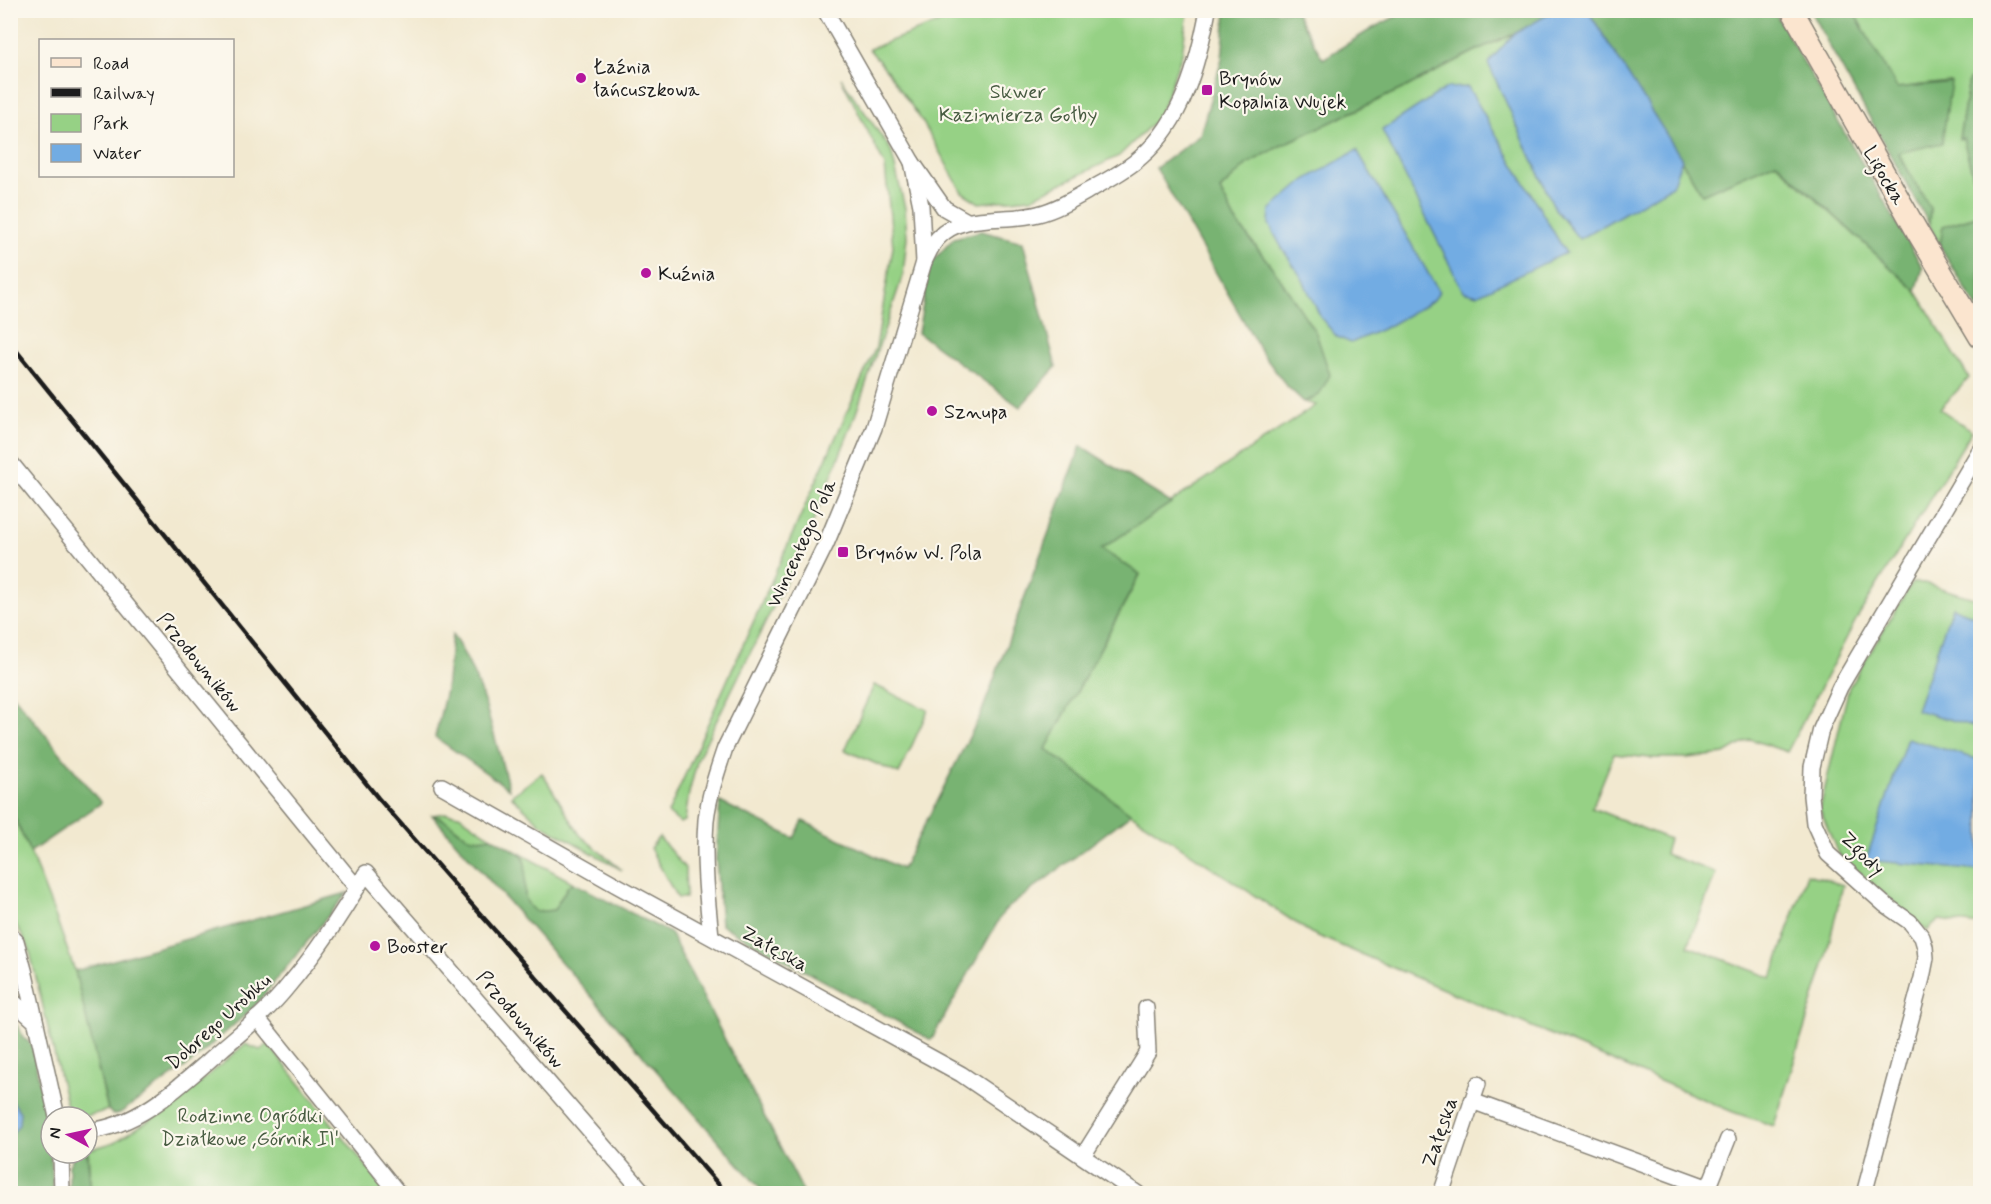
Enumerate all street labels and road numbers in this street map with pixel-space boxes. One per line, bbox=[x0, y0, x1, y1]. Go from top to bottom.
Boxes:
street label: Ligocka bbox=[1854, 141, 1912, 212]
street label: Wincentego Pola bbox=[761, 474, 845, 613]
street label: Przodowników bbox=[150, 607, 248, 719]
street label: Zgody bbox=[1832, 826, 1890, 884]
street label: Załęska bbox=[736, 920, 813, 979]
street label: Przodowników bbox=[470, 965, 570, 1075]
street label: Dobrego Urobku bbox=[161, 968, 277, 1077]
street label: Załęska bbox=[1416, 1094, 1465, 1171]

